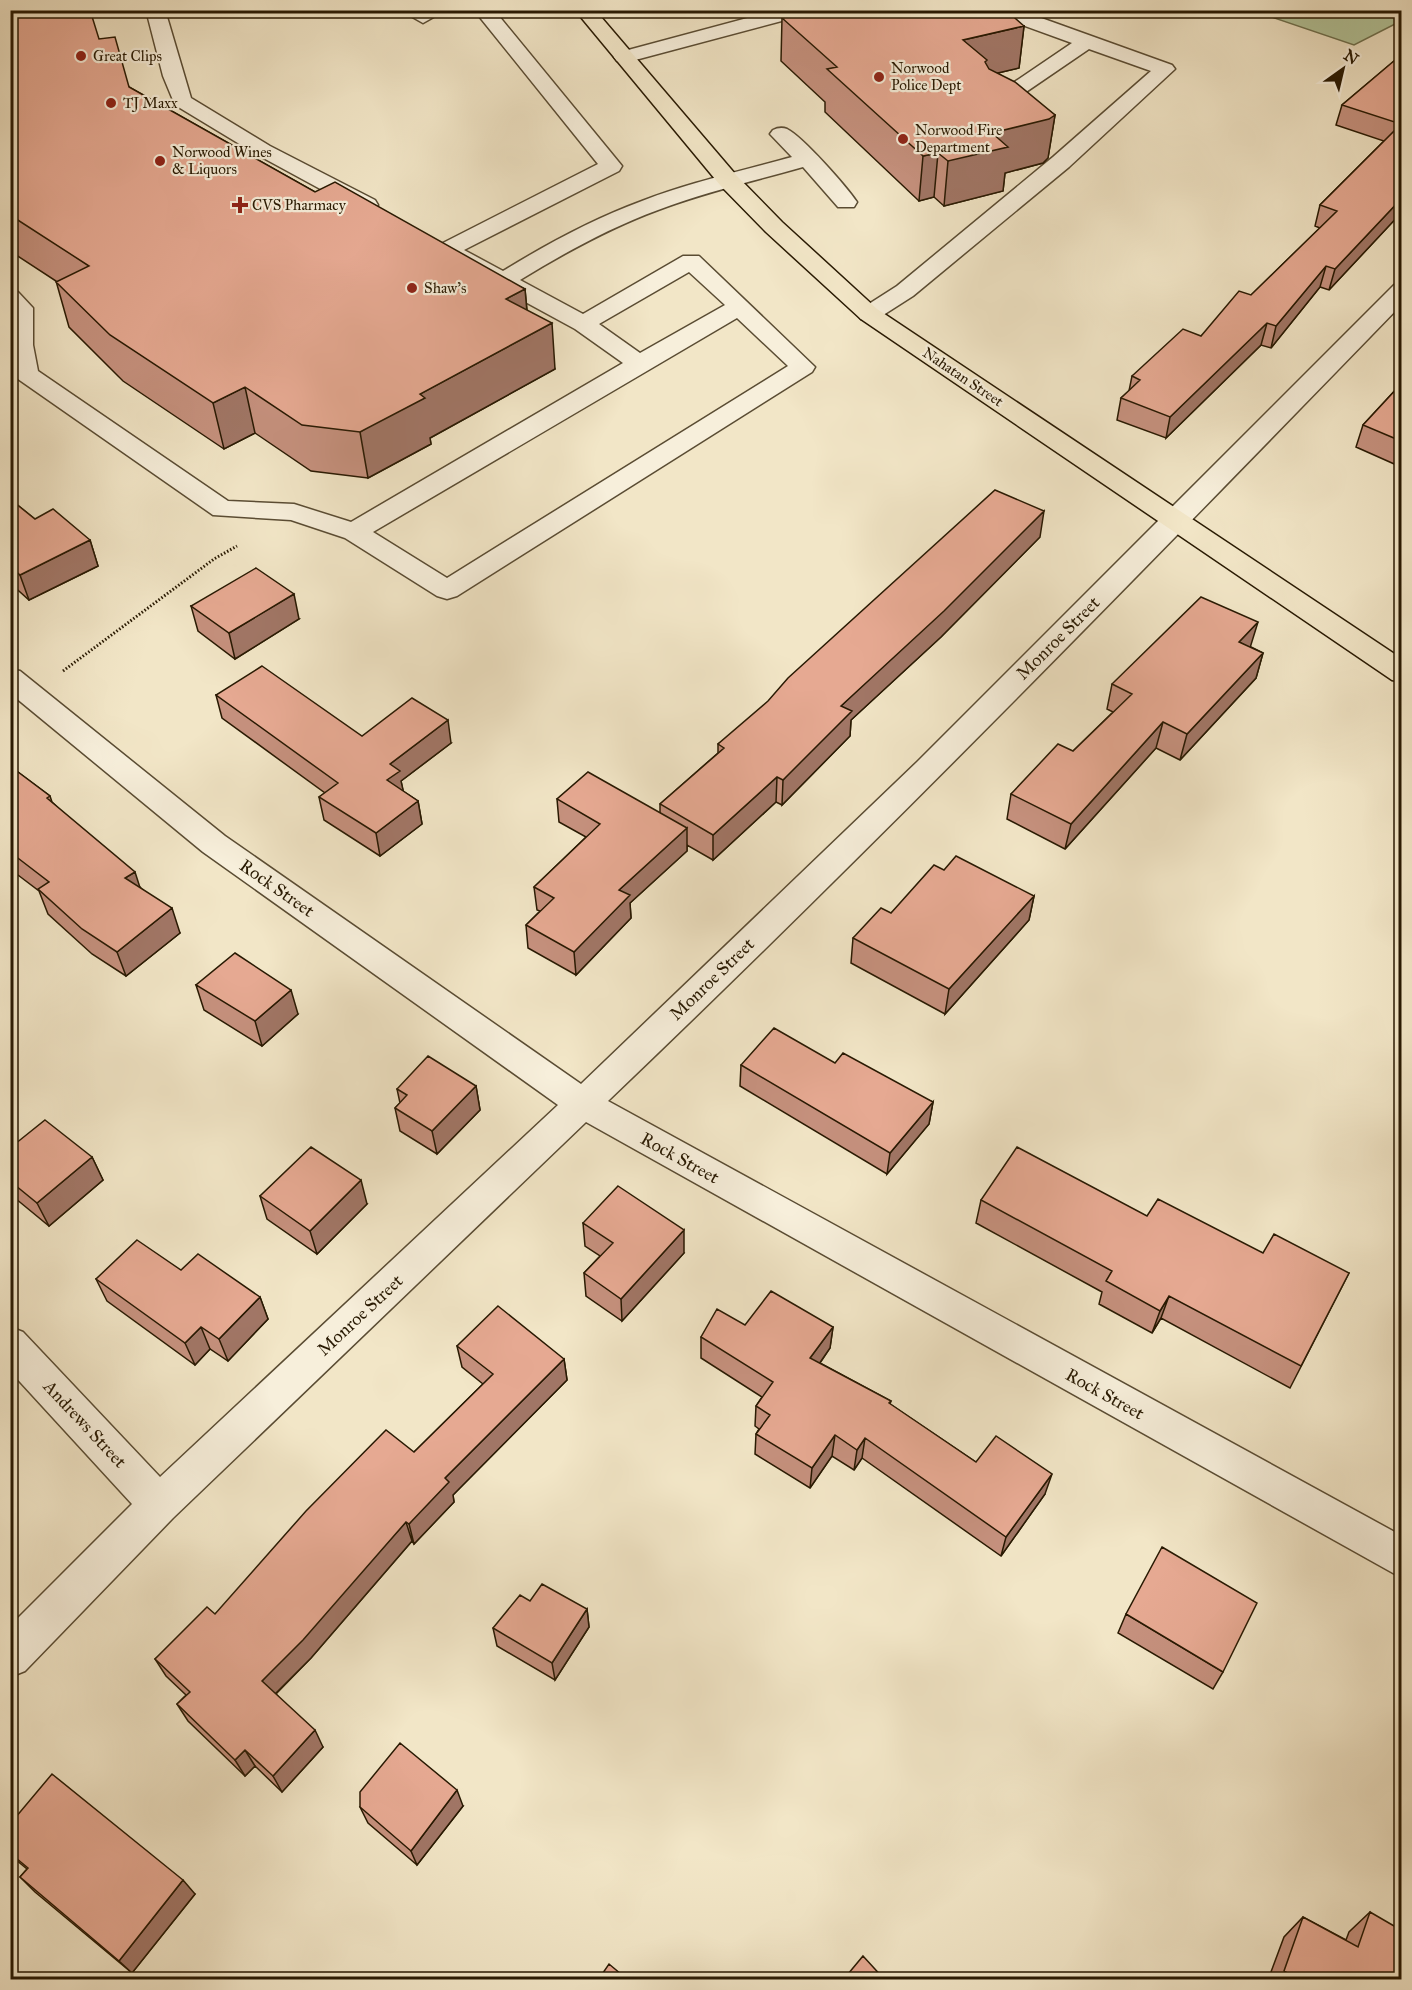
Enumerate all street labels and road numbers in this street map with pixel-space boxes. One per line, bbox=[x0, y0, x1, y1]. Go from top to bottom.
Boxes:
street label: Nahatan Street bbox=[919, 343, 1007, 411]
street label: Monroe Street bbox=[1012, 591, 1105, 684]
street label: Rock Street bbox=[235, 854, 319, 922]
street label: Monroe Street bbox=[665, 933, 759, 1025]
street label: Rock Street bbox=[637, 1127, 724, 1189]
street label: Monroe Street bbox=[313, 1269, 408, 1360]
street label: Rock Street bbox=[1062, 1363, 1149, 1425]
street label: Andrews Street bbox=[38, 1375, 132, 1473]

